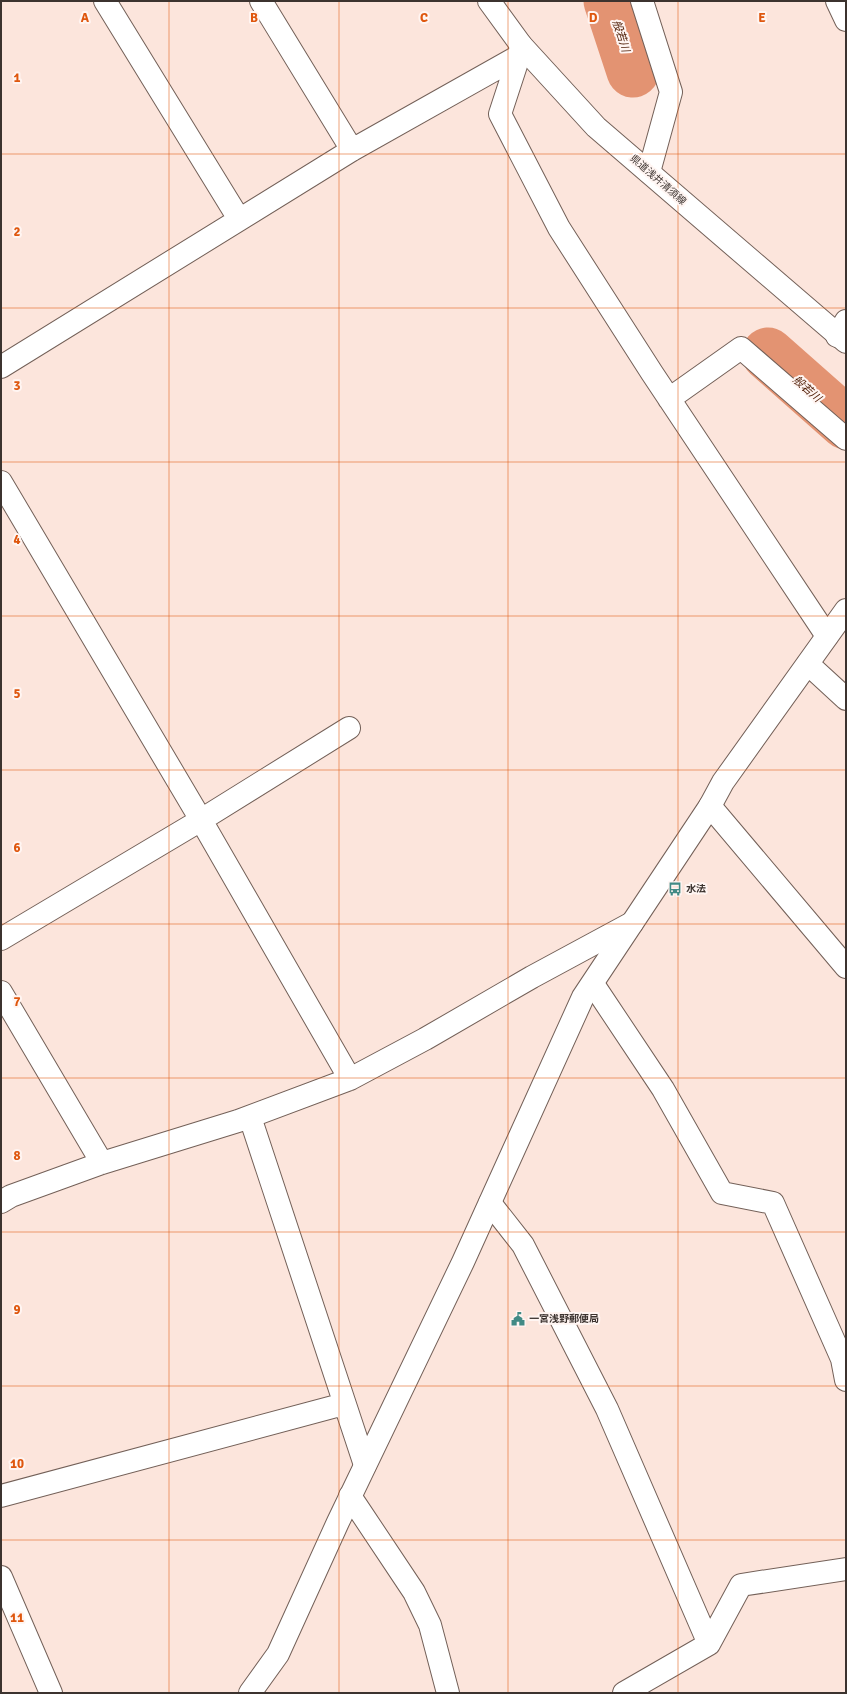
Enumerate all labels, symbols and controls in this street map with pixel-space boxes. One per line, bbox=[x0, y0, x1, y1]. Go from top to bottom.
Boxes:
text: A bbox=[81, 10, 90, 26]
text: B bbox=[250, 10, 258, 26]
text: C bbox=[420, 10, 428, 26]
text: D bbox=[589, 10, 598, 26]
text: E bbox=[758, 10, 766, 26]
water label: 般若川 bbox=[610, 18, 633, 55]
text: 1 bbox=[13, 70, 21, 86]
street label: 県道浅井清須線 bbox=[628, 153, 688, 207]
text: 2 bbox=[13, 224, 21, 240]
water label: 般若川 bbox=[790, 373, 824, 405]
text: 3 bbox=[13, 378, 21, 394]
text: 4 bbox=[13, 532, 21, 548]
text: 5 bbox=[13, 686, 21, 702]
text: 6 bbox=[13, 840, 21, 856]
bus stop icon: 水法 bbox=[667, 881, 683, 897]
place label: 水法 bbox=[686, 883, 706, 895]
text: 7 bbox=[13, 994, 21, 1010]
text: 8 bbox=[13, 1148, 21, 1164]
text: 9 bbox=[13, 1302, 21, 1318]
public building icon: 一宮浅野郵便局 bbox=[510, 1311, 526, 1327]
place label: 一宮浅野郵便局 bbox=[529, 1313, 599, 1325]
text: 10 bbox=[10, 1456, 24, 1472]
text: 11 bbox=[10, 1610, 24, 1626]

